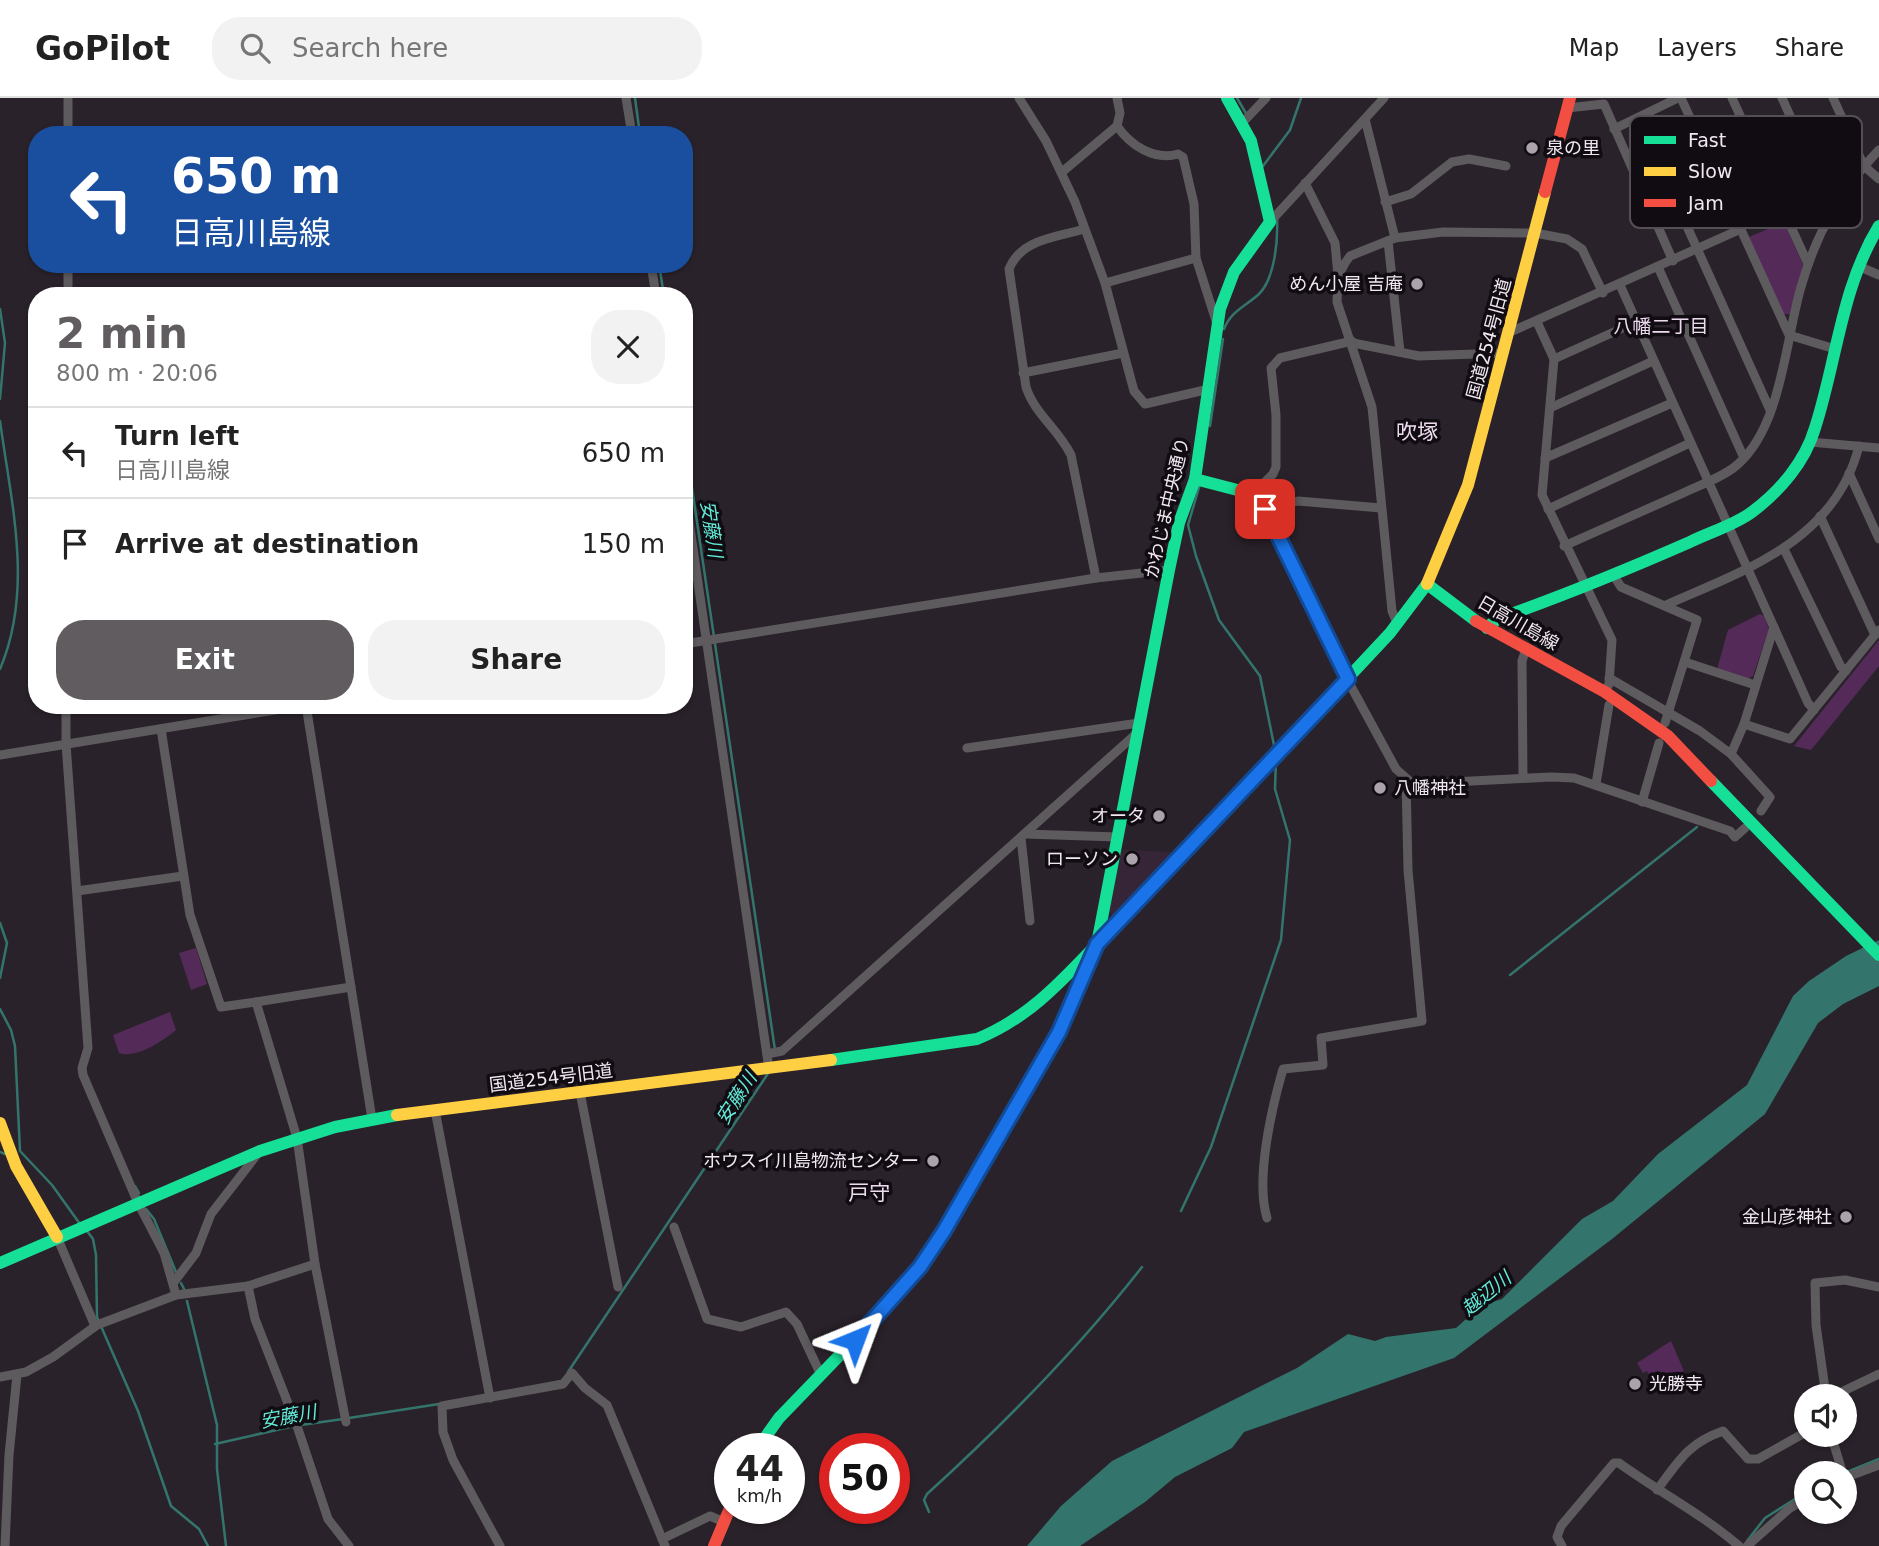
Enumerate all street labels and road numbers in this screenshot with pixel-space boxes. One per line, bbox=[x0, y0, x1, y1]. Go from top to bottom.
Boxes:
street label: 国道254号旧道 bbox=[1462, 276, 1515, 402]
street label: かわじま中央通り bbox=[1140, 435, 1193, 580]
street label: 日高川島線 bbox=[1474, 591, 1562, 654]
street label: 国道254号旧道 bbox=[488, 1060, 614, 1096]

